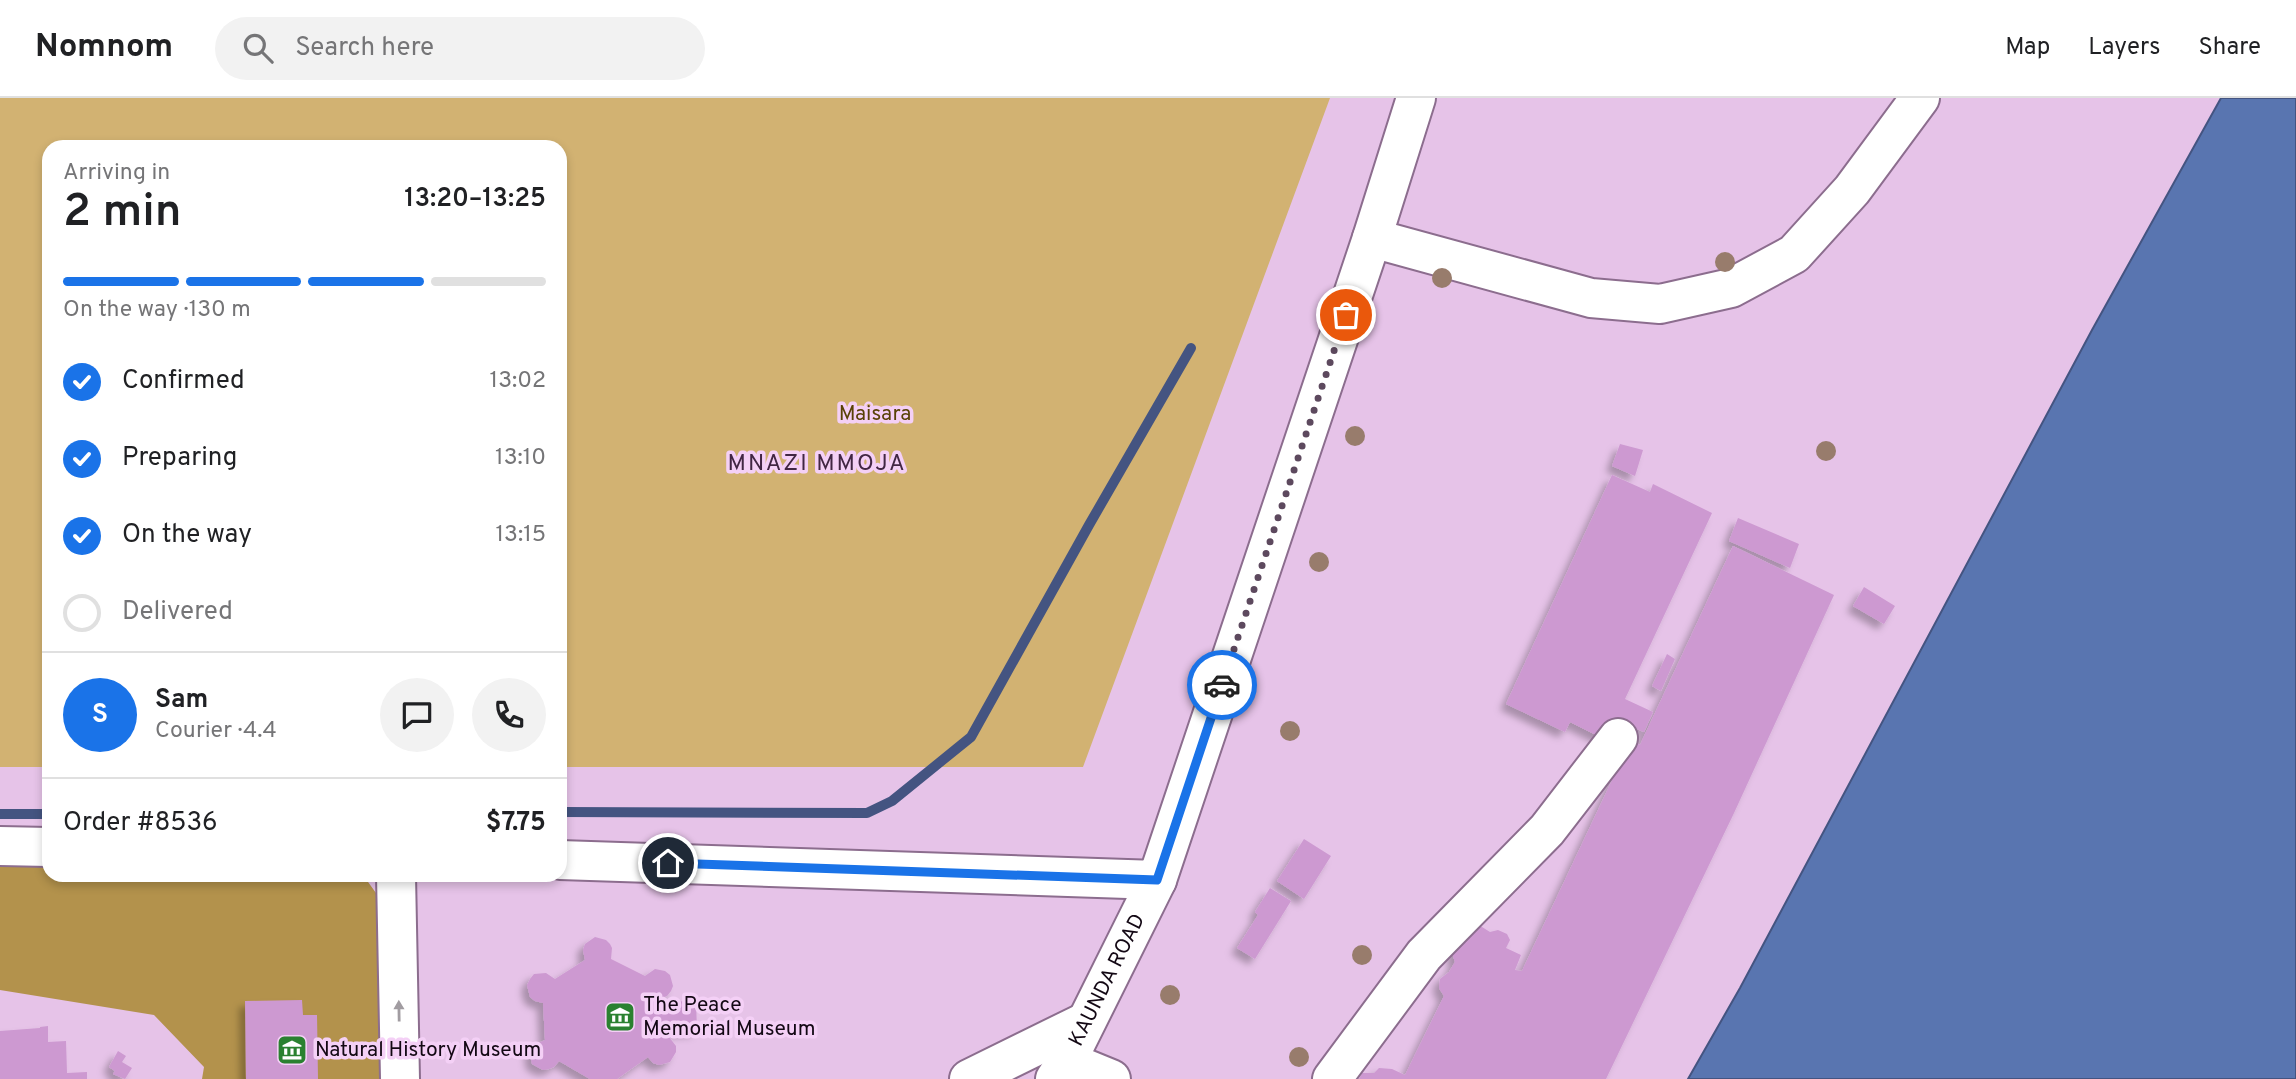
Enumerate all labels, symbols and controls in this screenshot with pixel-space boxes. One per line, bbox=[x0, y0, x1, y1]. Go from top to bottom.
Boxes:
search box bbox=[215, 17, 705, 80]
text: Nomnom bbox=[35, 27, 173, 69]
icon: search bbox=[239, 29, 277, 67]
text: Search here bbox=[295, 32, 434, 65]
text: Map bbox=[2005, 33, 2050, 63]
text: Layers bbox=[2088, 33, 2160, 63]
text: Share bbox=[2198, 33, 2261, 63]
text: Arriving in bbox=[63, 159, 170, 188]
text: 13:20–13:25 bbox=[404, 183, 546, 216]
text: 2 min bbox=[63, 184, 182, 243]
pin bbox=[1316, 285, 1376, 345]
text: On the way · 130 m bbox=[63, 296, 251, 325]
icon: bag bbox=[1327, 296, 1365, 334]
icon: check bbox=[63, 363, 101, 401]
text: Confirmed bbox=[122, 365, 245, 398]
text: 13:02 bbox=[490, 367, 546, 396]
park label: Maisara bbox=[839, 401, 911, 428]
icon: check bbox=[63, 440, 101, 478]
text: Preparing bbox=[122, 442, 237, 475]
text: 13:10 bbox=[495, 444, 546, 473]
district label: MNAZI MMOJA bbox=[728, 450, 907, 479]
icon: check bbox=[63, 517, 101, 555]
text: On the way bbox=[122, 519, 252, 552]
text: 13:15 bbox=[496, 521, 546, 550]
text: Delivered bbox=[122, 596, 233, 629]
courier bbox=[1187, 650, 1257, 720]
icon: car bbox=[1203, 666, 1241, 704]
button: chat bbox=[380, 678, 454, 752]
button: phone bbox=[472, 678, 546, 752]
text: Sam bbox=[155, 684, 208, 717]
text: S bbox=[92, 699, 108, 732]
text: Courier · 4.4 bbox=[155, 717, 277, 746]
text: Order #8536 bbox=[63, 807, 218, 840]
text: $7.75 bbox=[486, 807, 546, 840]
pin bbox=[638, 833, 698, 893]
icon: home bbox=[649, 844, 687, 882]
street label: KAUNDA ROAD bbox=[1063, 909, 1152, 1051]
place label: The Peace Memorial Museum bbox=[643, 992, 815, 1043]
one-way arrow bbox=[393, 1000, 404, 1022]
museum icon: The Peace Memorial Museum bbox=[603, 1000, 637, 1034]
museum icon: Natural History Museum bbox=[275, 1033, 309, 1067]
place label: Natural History Museum bbox=[315, 1037, 541, 1064]

